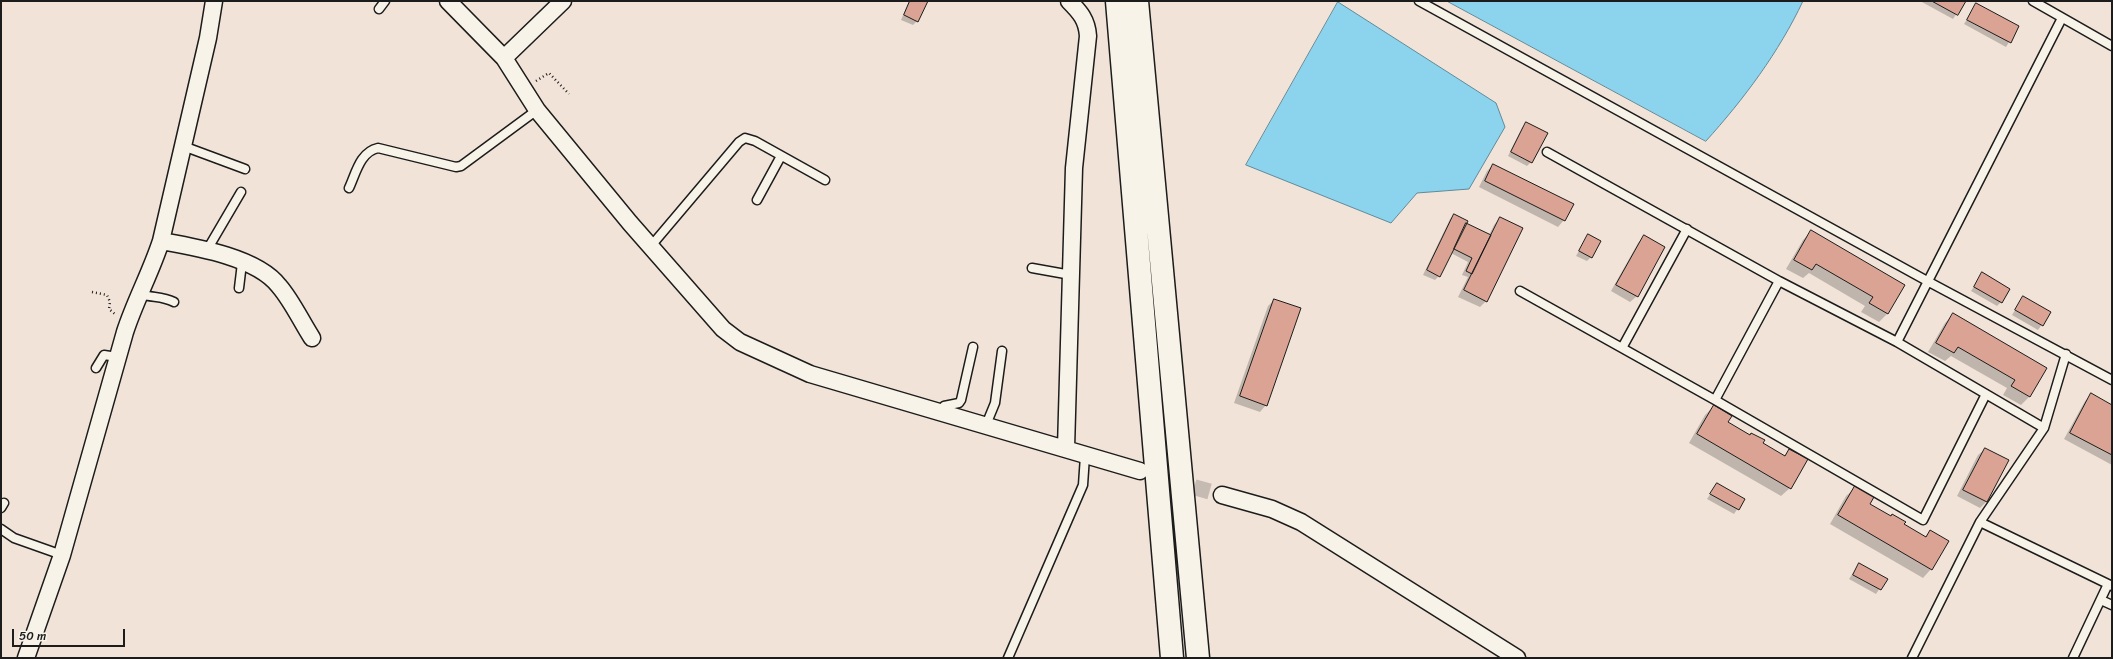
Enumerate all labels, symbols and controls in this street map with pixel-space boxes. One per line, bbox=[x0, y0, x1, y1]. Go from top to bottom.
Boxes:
scale bar bbox=[14, 621, 127, 647]
text: 50 m bbox=[19, 625, 46, 647]

